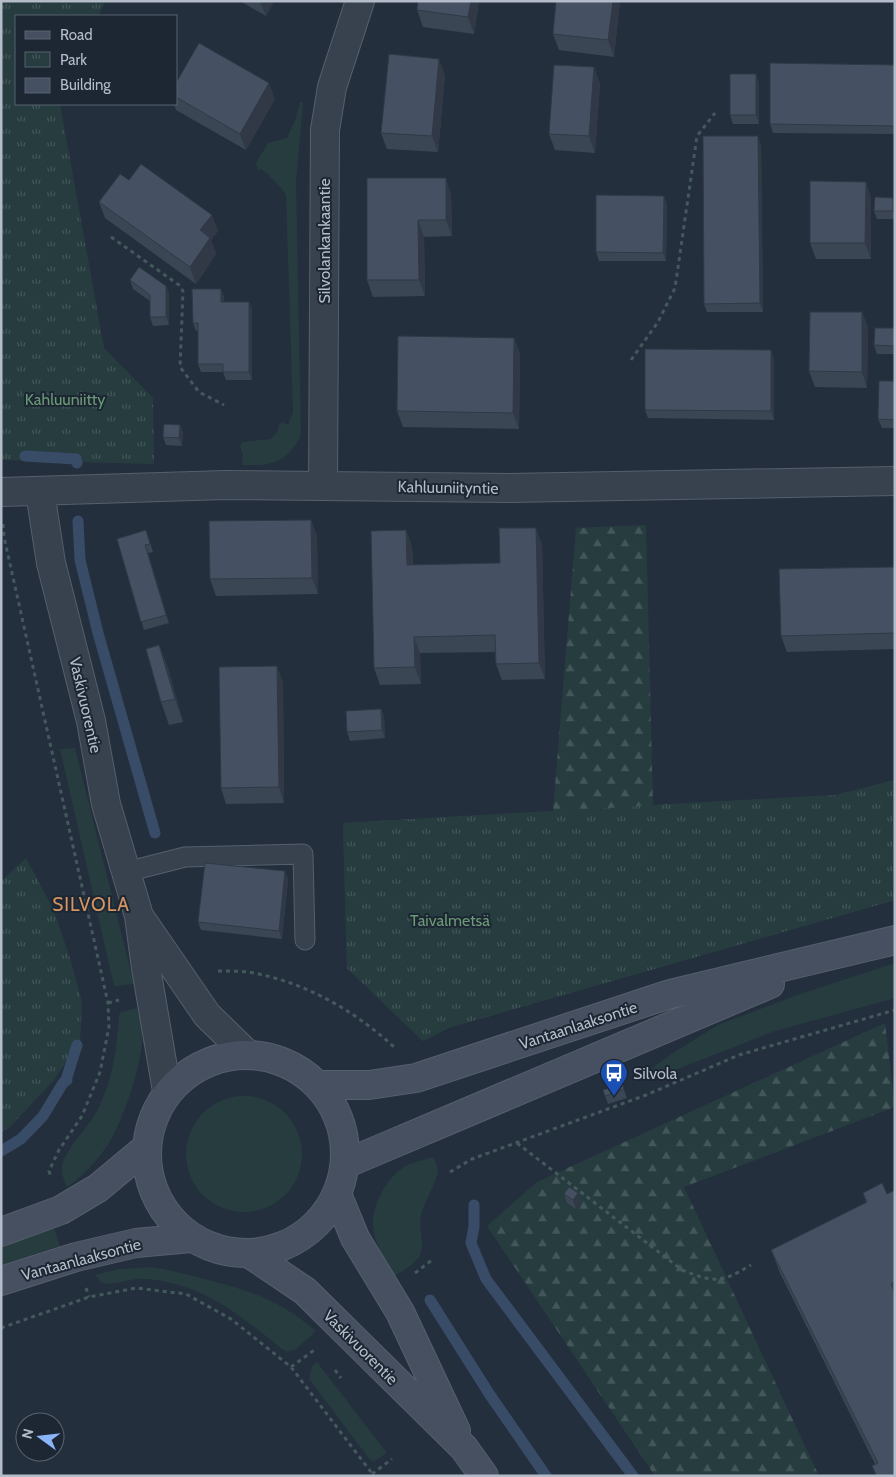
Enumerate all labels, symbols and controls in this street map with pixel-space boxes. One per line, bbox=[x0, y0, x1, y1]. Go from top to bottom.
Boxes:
legend bbox=[15, 15, 178, 105]
text: Road bbox=[60, 26, 93, 44]
text: Park bbox=[60, 51, 87, 69]
text: Building bbox=[60, 76, 111, 94]
street label: Silvolankankaantie bbox=[315, 178, 334, 304]
park label: Kahluuniitty bbox=[25, 390, 105, 409]
street label: Kahluuniityntie bbox=[397, 477, 499, 498]
street label: Vaskivuorentie bbox=[65, 655, 106, 755]
district label: SILVOLA bbox=[52, 893, 130, 916]
park label: Taivalmetsä bbox=[410, 911, 490, 930]
street label: Vantaanlaaksontie bbox=[517, 997, 640, 1053]
bus stop icon: Silvola bbox=[599, 1058, 629, 1097]
place label: Silvola bbox=[633, 1064, 678, 1083]
street label: Vantaanlaaksontie bbox=[19, 1234, 143, 1285]
street label: Vaskivuorentie bbox=[319, 1306, 402, 1389]
north arrow bbox=[15, 1412, 65, 1462]
text: N bbox=[17, 1427, 37, 1441]

